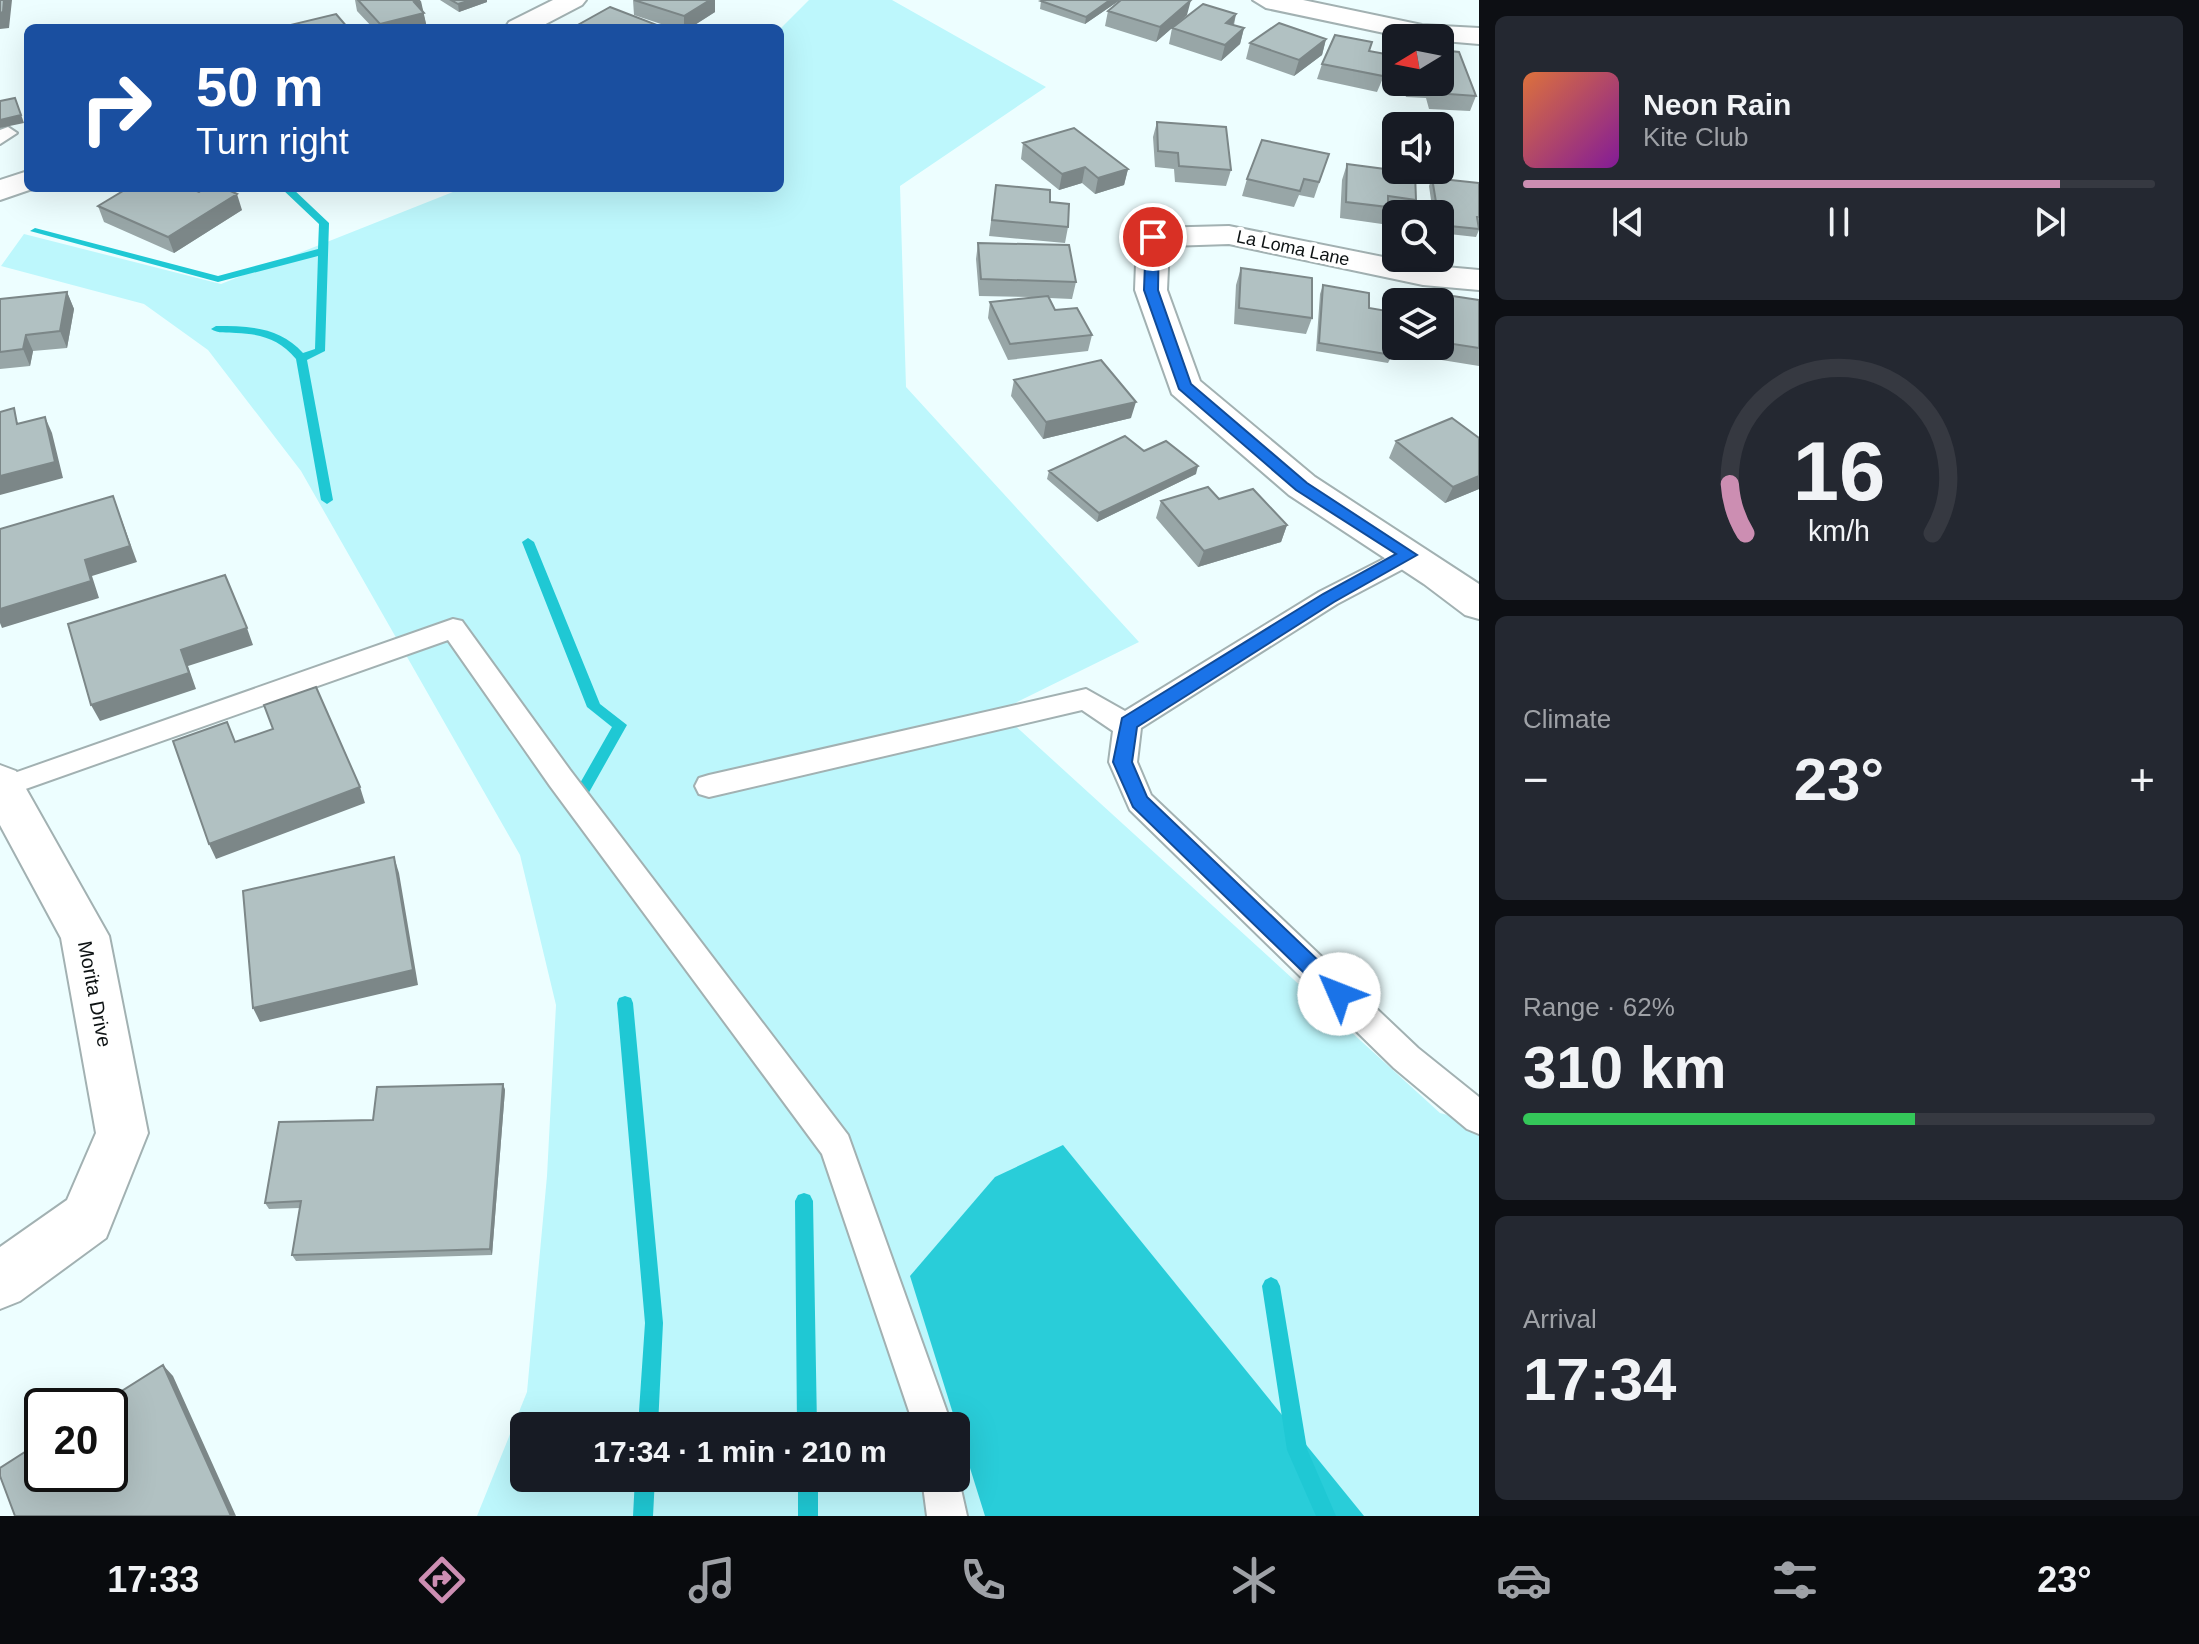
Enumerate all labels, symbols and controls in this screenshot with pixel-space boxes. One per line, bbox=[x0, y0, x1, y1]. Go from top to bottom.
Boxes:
north arrow bbox=[1382, 24, 1454, 96]
map controls bbox=[1382, 24, 1454, 360]
text: 50 m bbox=[196, 55, 324, 118]
icon: right bbox=[64, 56, 168, 160]
text: Neon Rain bbox=[1643, 88, 1791, 121]
button: sound bbox=[1382, 112, 1454, 184]
text: Turn right bbox=[196, 121, 349, 162]
text: Kite Club bbox=[1643, 122, 1749, 152]
button: search bbox=[1382, 200, 1454, 272]
icon: previous bbox=[1606, 200, 1650, 244]
icon: pause bbox=[1817, 200, 1861, 244]
icon: next bbox=[2028, 200, 2072, 244]
pin bbox=[1119, 203, 1187, 271]
icon: arrive bbox=[1131, 215, 1175, 259]
street label: La Loma Lane bbox=[1235, 226, 1351, 270]
button: layers bbox=[1382, 288, 1454, 360]
text: 16 bbox=[1793, 425, 1885, 518]
text: km/h bbox=[1808, 515, 1870, 547]
text: Climate bbox=[1523, 704, 1611, 734]
text: 23° bbox=[1794, 746, 1884, 813]
text: − bbox=[1523, 755, 1549, 804]
text: + bbox=[2129, 755, 2155, 804]
street label: Morita Drive bbox=[74, 939, 116, 1049]
position arrow bbox=[1297, 952, 1381, 1036]
text: Range · 62% bbox=[1523, 992, 1675, 1022]
text: 310 km bbox=[1523, 1034, 1727, 1101]
text: Arrival bbox=[1523, 1304, 1597, 1334]
text: 17:34 bbox=[1523, 1346, 1676, 1413]
speed limit sign: 20 bbox=[24, 1388, 128, 1492]
text: 17:34 · 1 min · 210 m bbox=[593, 1435, 887, 1468]
icon: directions bbox=[414, 1552, 470, 1608]
icon: music bbox=[684, 1552, 740, 1608]
icon: phone bbox=[955, 1552, 1011, 1608]
icon: climate bbox=[1226, 1552, 1282, 1608]
icon: car bbox=[1496, 1552, 1552, 1608]
icon: filters bbox=[1767, 1552, 1823, 1608]
text: 17:33 bbox=[107, 1559, 199, 1600]
text: 23° bbox=[2037, 1559, 2092, 1600]

